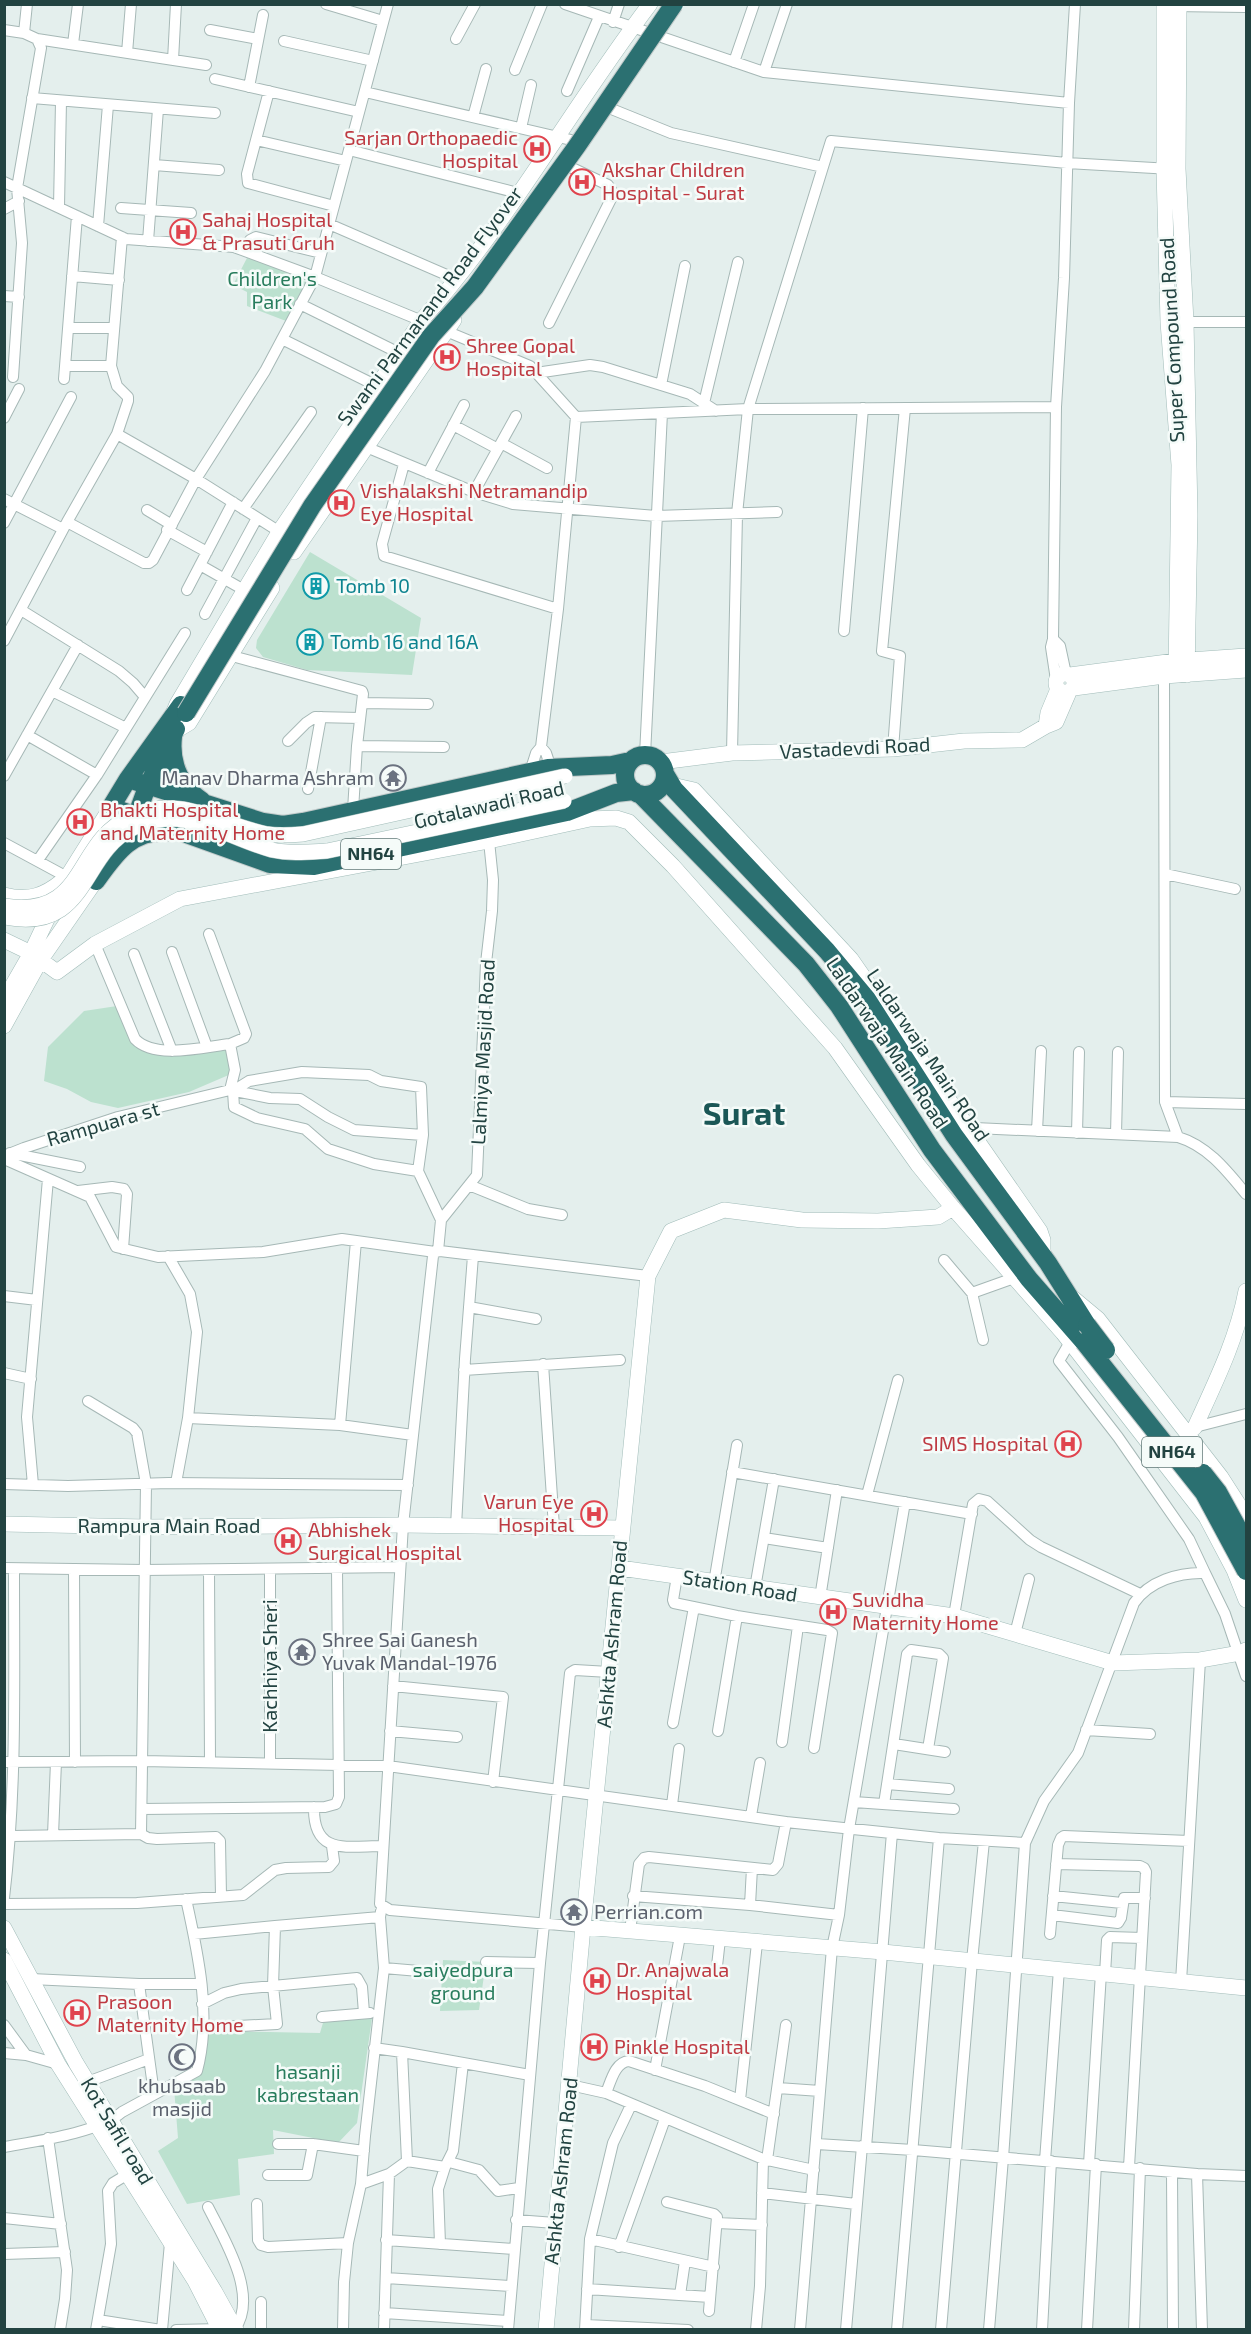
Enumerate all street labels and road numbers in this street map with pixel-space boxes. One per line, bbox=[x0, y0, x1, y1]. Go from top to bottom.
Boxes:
street label: Swami Parmanand Road Flyover bbox=[332, 181, 527, 429]
street label: Super Compound Road bbox=[1154, 237, 1188, 443]
street label: Vastadevdi Road bbox=[779, 731, 931, 763]
street label: Gotalawadi Road bbox=[411, 775, 566, 833]
road number: NH64 bbox=[341, 839, 401, 869]
street label: Laldarwaja Main Road bbox=[822, 952, 954, 1133]
street label: Lalmiya Masjid Road bbox=[465, 958, 499, 1146]
street label: Laldarwaja Main ROad bbox=[862, 963, 996, 1145]
street label: Rampuara st bbox=[44, 1095, 162, 1151]
road number: NH64 bbox=[1142, 1437, 1202, 1467]
street label: Rampura Main Road bbox=[78, 1513, 260, 1537]
street label: Ashkta Ashram Road bbox=[591, 1539, 631, 1729]
street label: Station Road bbox=[681, 1564, 799, 1606]
street label: Kachhiya Sheri bbox=[257, 1599, 281, 1733]
street label: Kot Safil road bbox=[76, 2073, 159, 2188]
street label: Ashkta Ashram Road bbox=[538, 2076, 582, 2266]

